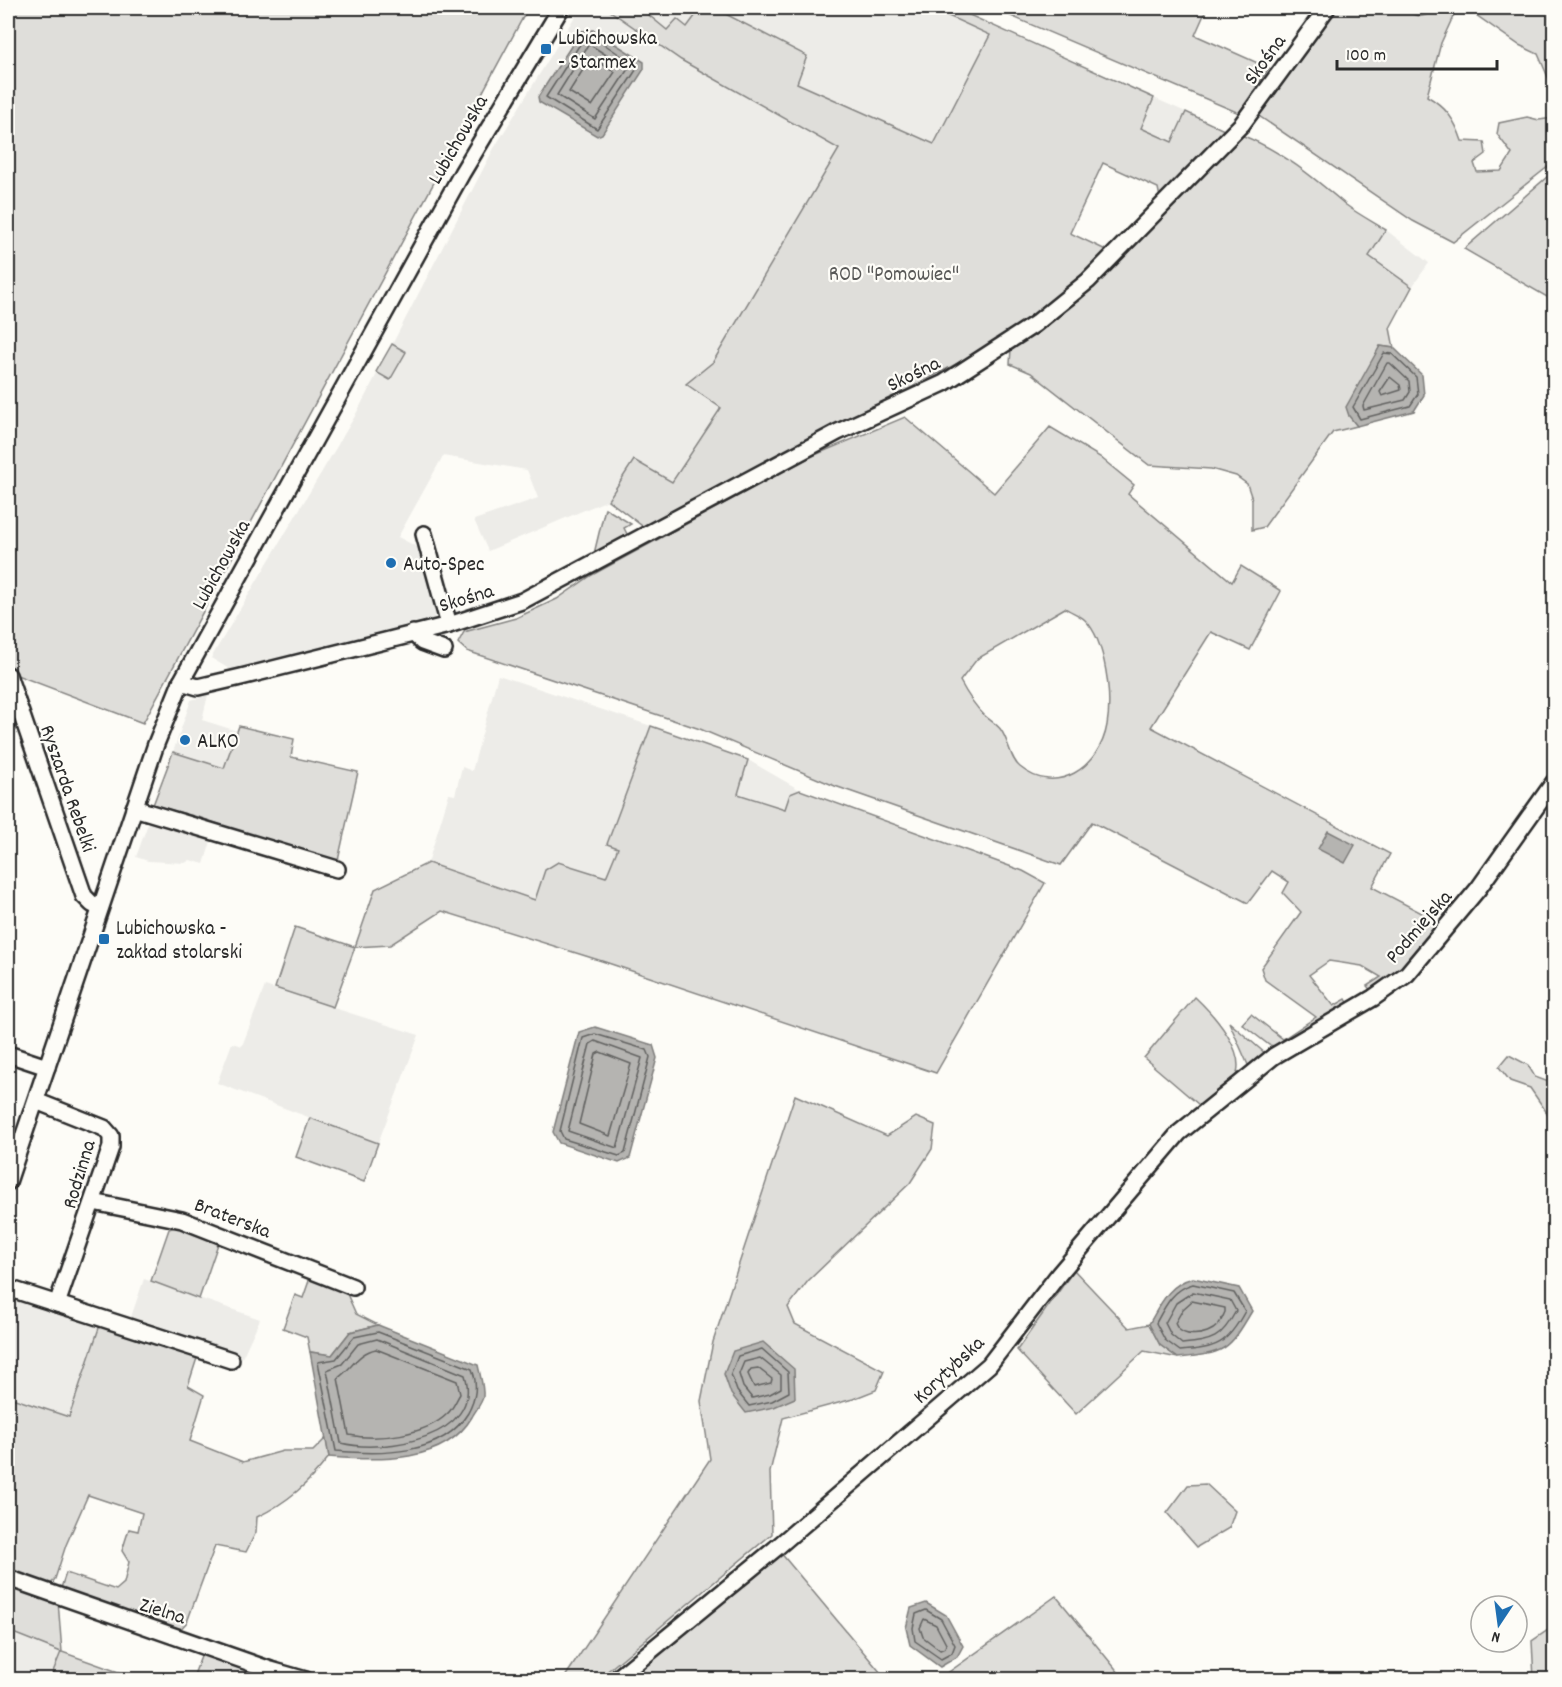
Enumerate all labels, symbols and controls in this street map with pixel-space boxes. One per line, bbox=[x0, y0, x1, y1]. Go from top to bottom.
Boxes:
place label: Lubichowska - Starmex bbox=[558, 25, 658, 79]
street label: Skośna bbox=[1238, 28, 1296, 92]
scale bar bbox=[1337, 33, 1498, 71]
marker: Lubichowska - Starmex bbox=[539, 42, 553, 56]
text: 100 m bbox=[1346, 44, 1386, 69]
street label: Lubichowska bbox=[422, 89, 498, 191]
park label: ROD "Pomowiec" bbox=[829, 261, 959, 291]
street label: Skośna bbox=[883, 349, 947, 401]
street label: Lubichowska bbox=[186, 514, 260, 616]
place label: Auto-Spec bbox=[403, 551, 484, 581]
marker: Auto-Spec bbox=[384, 556, 398, 570]
street label: Skośna bbox=[436, 577, 499, 622]
street label: Ryszarda Rebelki bbox=[30, 721, 102, 857]
place label: ALKO bbox=[197, 728, 239, 758]
marker: ALKO bbox=[178, 733, 192, 747]
street label: Podmiejska bbox=[1380, 884, 1462, 971]
place label: Lubichowska - zakład stolarski bbox=[116, 915, 242, 969]
marker: Lubichowska - zakład stolarski bbox=[97, 932, 111, 946]
street label: Rodzinna bbox=[56, 1136, 106, 1213]
street label: Braterska bbox=[189, 1192, 276, 1248]
street label: Korytybska bbox=[908, 1329, 993, 1412]
street label: Zielna bbox=[135, 1591, 190, 1635]
north arrow bbox=[1469, 1594, 1529, 1654]
text: N bbox=[1490, 1624, 1503, 1648]

